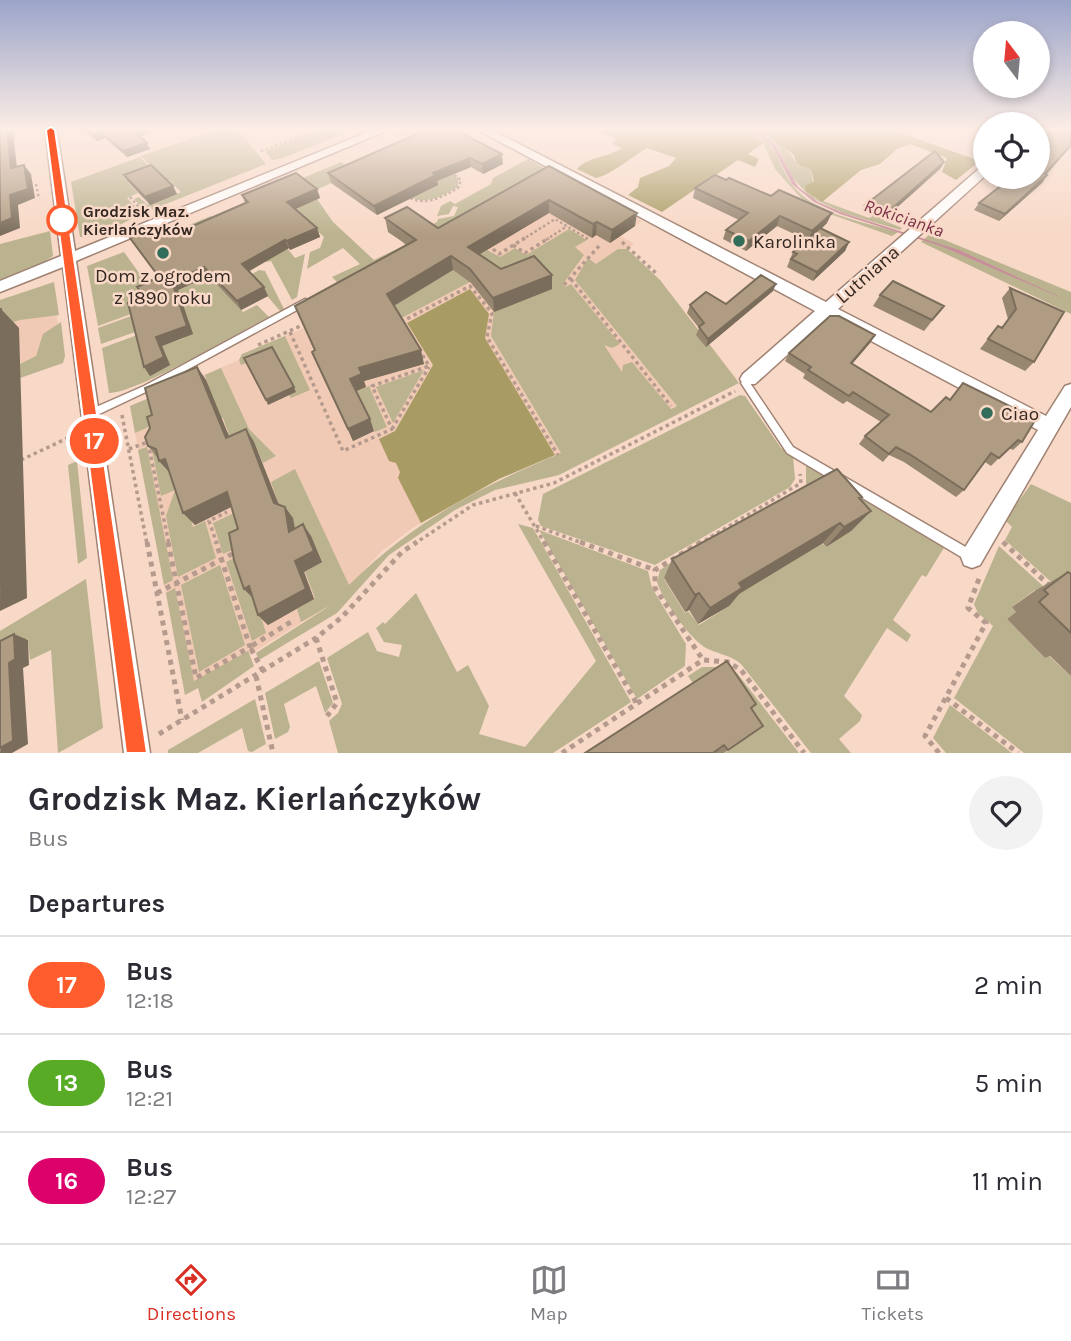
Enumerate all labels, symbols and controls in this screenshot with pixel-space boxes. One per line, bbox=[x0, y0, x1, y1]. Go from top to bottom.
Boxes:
north arrow bbox=[973, 21, 1050, 98]
map controls bbox=[973, 21, 1050, 189]
button: locate bbox=[973, 112, 1050, 189]
water label: Rokicianka bbox=[861, 194, 947, 242]
place label: Grodzisk Maz. Kierlańczyków bbox=[83, 202, 193, 239]
marker: Grodzisk Maz. Kierlańczyków bbox=[47, 205, 77, 235]
place label: Karolinka bbox=[753, 231, 836, 253]
marker: Karolinka bbox=[731, 233, 747, 249]
street label: Lutniana bbox=[831, 241, 904, 308]
marker: Dom z ogrodem z 1890 roku bbox=[155, 245, 171, 261]
place label: Dom z ogrodem z 1890 roku bbox=[95, 265, 231, 309]
place label: Ciao bbox=[1001, 403, 1039, 425]
marker: Ciao bbox=[979, 405, 995, 421]
line badge: 17 bbox=[62, 418, 126, 464]
text: 17 bbox=[84, 427, 104, 455]
button: heart bbox=[969, 776, 1043, 850]
text: Grodzisk Maz. Kierlańczyków bbox=[28, 780, 481, 818]
text: Bus bbox=[28, 825, 68, 852]
text: Departures bbox=[28, 888, 165, 919]
text: Bus bbox=[126, 956, 173, 987]
text: 2 min bbox=[974, 970, 1043, 1001]
text: 17 bbox=[56, 971, 77, 999]
text: 12:18 bbox=[126, 987, 174, 1014]
text: Bus bbox=[126, 1054, 173, 1085]
text: 5 min bbox=[974, 1068, 1043, 1099]
text: 13 bbox=[55, 1069, 78, 1097]
text: 12:21 bbox=[126, 1085, 173, 1112]
text: Bus bbox=[126, 1152, 173, 1183]
text: 11 min bbox=[972, 1166, 1043, 1197]
text: 16 bbox=[55, 1167, 78, 1195]
text: 12:27 bbox=[126, 1183, 176, 1210]
tab: Directions bbox=[147, 1261, 236, 1325]
tab: Map bbox=[530, 1261, 568, 1325]
tab: Tickets bbox=[862, 1261, 924, 1325]

